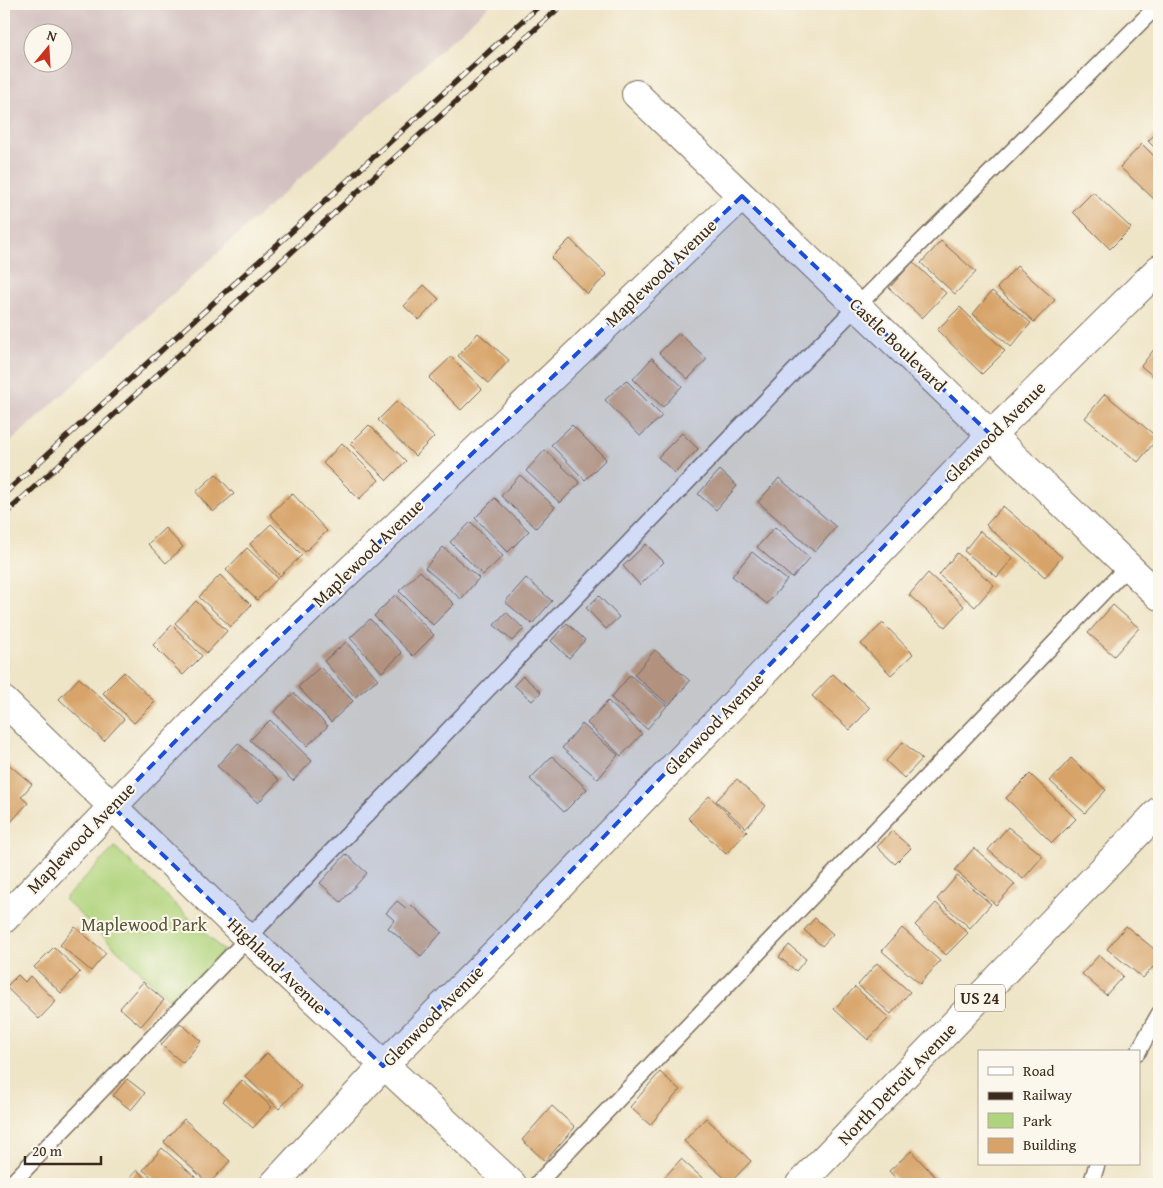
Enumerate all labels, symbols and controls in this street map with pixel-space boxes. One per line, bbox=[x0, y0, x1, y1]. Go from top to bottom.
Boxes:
north arrow bbox=[22, 22, 72, 72]
text: N bbox=[44, 25, 60, 47]
street label: Maplewood Avenue bbox=[599, 212, 723, 333]
street label: Castle Boulevard bbox=[844, 291, 953, 398]
street label: Glenwood Avenue bbox=[938, 375, 1052, 489]
street label: Maplewood Avenue bbox=[306, 492, 430, 613]
street label: Glenwood Avenue bbox=[657, 666, 770, 781]
street label: Maplewood Avenue bbox=[20, 776, 141, 900]
park label: Maplewood Park bbox=[81, 911, 208, 938]
street label: Highland Avenue bbox=[222, 911, 333, 1020]
street label: Glenwood Avenue bbox=[376, 959, 490, 1073]
road number: US 24 bbox=[955, 984, 1005, 1011]
street label: North Detroit Avenue bbox=[831, 1016, 962, 1151]
legend bbox=[978, 1050, 1140, 1166]
text: Road bbox=[1023, 1060, 1054, 1081]
text: Railway bbox=[1023, 1084, 1073, 1105]
text: Park bbox=[1023, 1110, 1052, 1131]
scale bar bbox=[25, 1133, 101, 1165]
text: Building bbox=[1023, 1134, 1077, 1155]
text: 20 m bbox=[32, 1140, 63, 1161]

